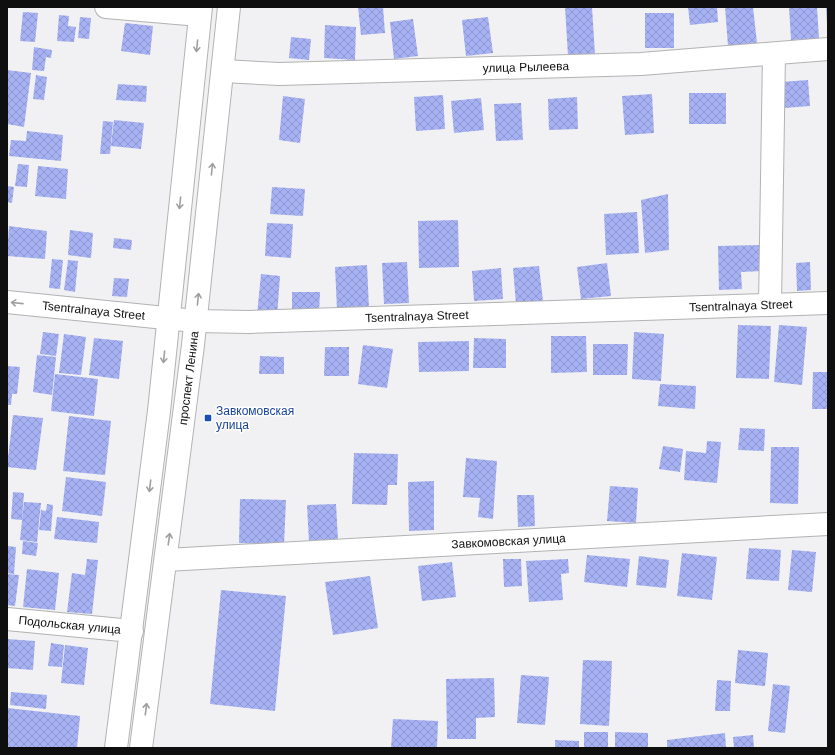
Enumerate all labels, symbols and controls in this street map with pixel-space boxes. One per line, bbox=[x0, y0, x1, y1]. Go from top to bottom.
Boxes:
one-way arrow bbox=[193, 39, 200, 52]
street label: улица Рылеева bbox=[482, 59, 569, 75]
one-way arrow bbox=[208, 163, 216, 176]
one-way arrow bbox=[176, 196, 184, 209]
one-way arrow bbox=[194, 293, 201, 306]
street label: Tsentralnaya Street bbox=[689, 297, 793, 315]
one-way arrow bbox=[11, 299, 24, 306]
street label: Tsentralnaya Street bbox=[41, 299, 146, 323]
street label: Tsentralnaya Street bbox=[365, 308, 470, 325]
street label: проспект Ленина bbox=[176, 330, 201, 426]
one-way arrow bbox=[161, 350, 168, 363]
place label: Завкомовская улица bbox=[216, 404, 294, 432]
marker: Завкомовская улица bbox=[203, 413, 213, 423]
one-way arrow bbox=[146, 479, 154, 492]
street label: Завкомовская улица bbox=[451, 531, 566, 551]
one-way arrow bbox=[165, 533, 172, 546]
street label: Подольская улица bbox=[18, 613, 122, 637]
one-way arrow bbox=[142, 703, 150, 716]

